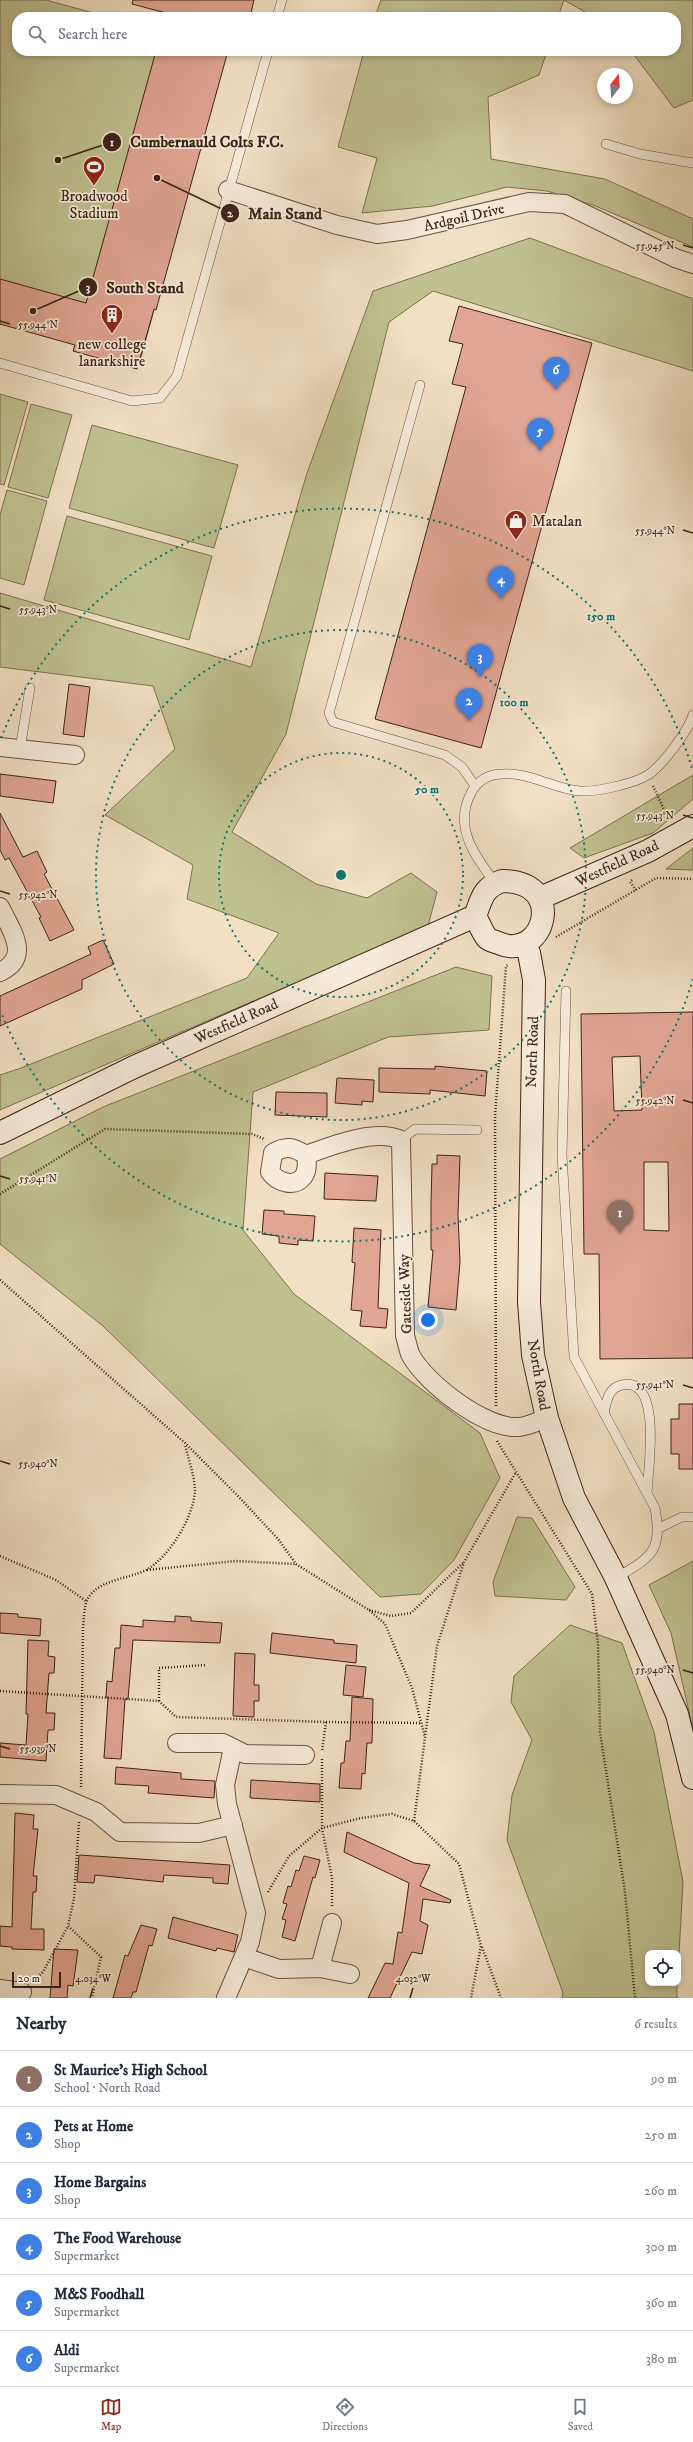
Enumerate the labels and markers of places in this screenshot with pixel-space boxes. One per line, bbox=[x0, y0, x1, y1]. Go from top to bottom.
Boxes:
callout: Cumbernauld Colts F.C. bbox=[102, 128, 291, 156]
sports icon: Broadwood Stadium bbox=[81, 154, 107, 187]
place label: Broadwood Stadium bbox=[60, 187, 128, 223]
callout: Main Stand bbox=[220, 199, 330, 227]
callout: South Stand bbox=[78, 273, 191, 301]
building icon: new college lanarkshire bbox=[99, 302, 125, 335]
place label: new college lanarkshire bbox=[77, 335, 147, 371]
pin: 6 bbox=[543, 357, 569, 390]
pin: 5 bbox=[527, 418, 553, 451]
shop icon: Matalan bbox=[503, 508, 529, 541]
place label: Matalan bbox=[532, 512, 582, 531]
pin: 4 bbox=[488, 566, 514, 599]
pin: 3 bbox=[467, 644, 493, 677]
pin: 2 bbox=[456, 688, 482, 721]
centre of rings bbox=[334, 868, 348, 882]
pin: 1 bbox=[607, 1200, 633, 1233]

